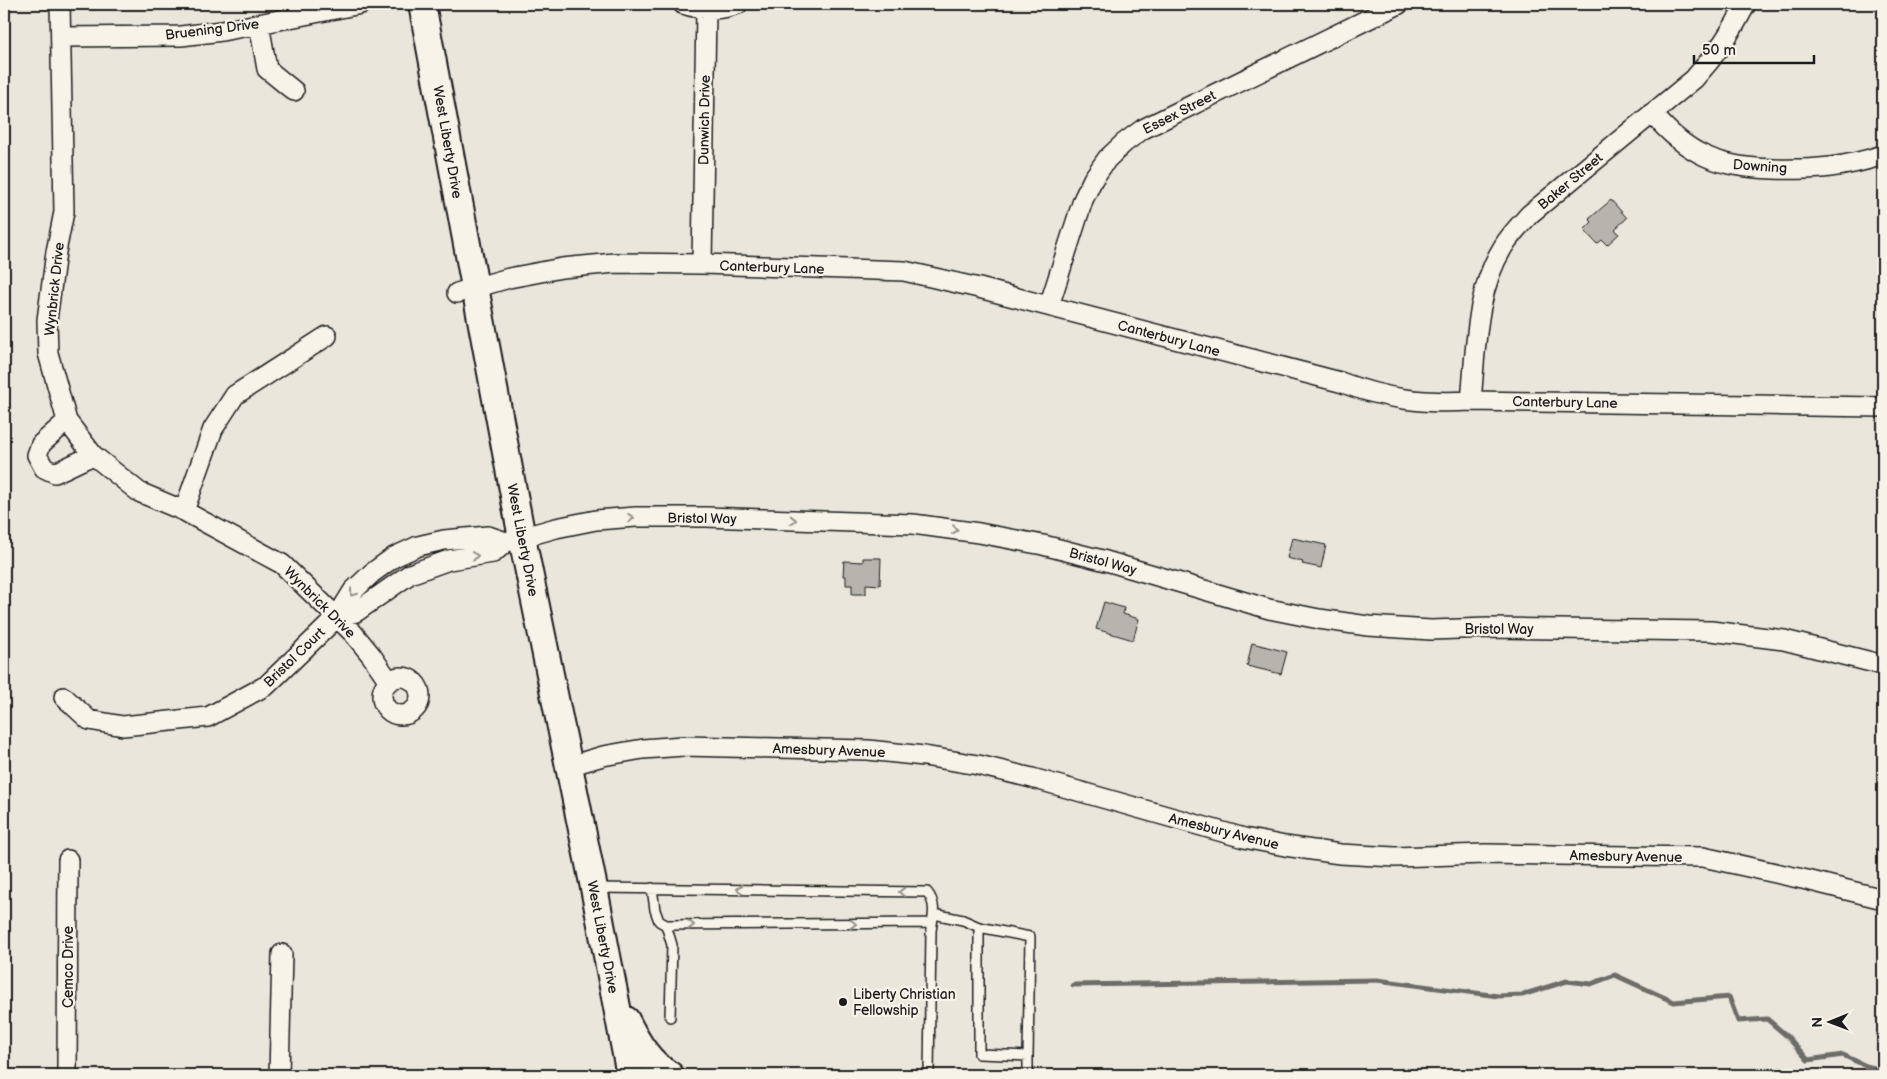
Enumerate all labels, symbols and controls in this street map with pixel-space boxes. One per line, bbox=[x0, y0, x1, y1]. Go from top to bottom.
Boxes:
street label: Bruening Drive bbox=[164, 15, 260, 44]
scale bar bbox=[1694, 32, 1814, 64]
text: 50 m bbox=[1702, 41, 1736, 60]
street label: Dunwich Drive bbox=[695, 75, 714, 165]
street label: West Liberty Drive bbox=[429, 84, 466, 200]
street label: Essex Street bbox=[1140, 86, 1219, 138]
street label: Baker Street bbox=[1534, 149, 1607, 213]
street label: Downing bbox=[1732, 156, 1788, 177]
street label: Wynbrick Drive bbox=[41, 241, 68, 337]
street label: Canterbury Lane bbox=[719, 257, 825, 278]
street label: Canterbury Lane bbox=[1116, 317, 1222, 360]
street label: Canterbury Lane bbox=[1512, 393, 1618, 412]
street label: West Liberty Drive bbox=[503, 482, 542, 598]
street label: Bristol Way bbox=[667, 509, 737, 528]
one-way arrow bbox=[627, 512, 635, 523]
one-way arrow bbox=[790, 515, 797, 525]
one-way arrow bbox=[951, 524, 959, 534]
street label: Bristol Way bbox=[1067, 544, 1139, 579]
one-way arrow bbox=[472, 551, 480, 562]
street label: Wynbrick Drive bbox=[280, 563, 359, 642]
one-way arrow bbox=[350, 587, 358, 596]
street label: Bristol Way bbox=[1464, 621, 1534, 638]
street label: Bristol Court bbox=[260, 623, 329, 691]
street label: Amesbury Avenue bbox=[772, 740, 886, 761]
street label: Amesbury Avenue bbox=[1167, 810, 1281, 853]
street label: Amesbury Avenue bbox=[1569, 847, 1683, 866]
street label: West Liberty Drive bbox=[583, 879, 622, 995]
one-way arrow bbox=[736, 884, 744, 894]
one-way arrow bbox=[898, 886, 906, 897]
one-way arrow bbox=[850, 919, 857, 929]
one-way arrow bbox=[687, 920, 695, 930]
street label: Cemco Drive bbox=[60, 926, 77, 1008]
place label: Liberty Christian Fellowship bbox=[853, 986, 956, 1019]
marker: Liberty Christian Fellowship bbox=[837, 996, 849, 1008]
north arrow bbox=[1804, 996, 1854, 1046]
text: N bbox=[1809, 1017, 1826, 1028]

